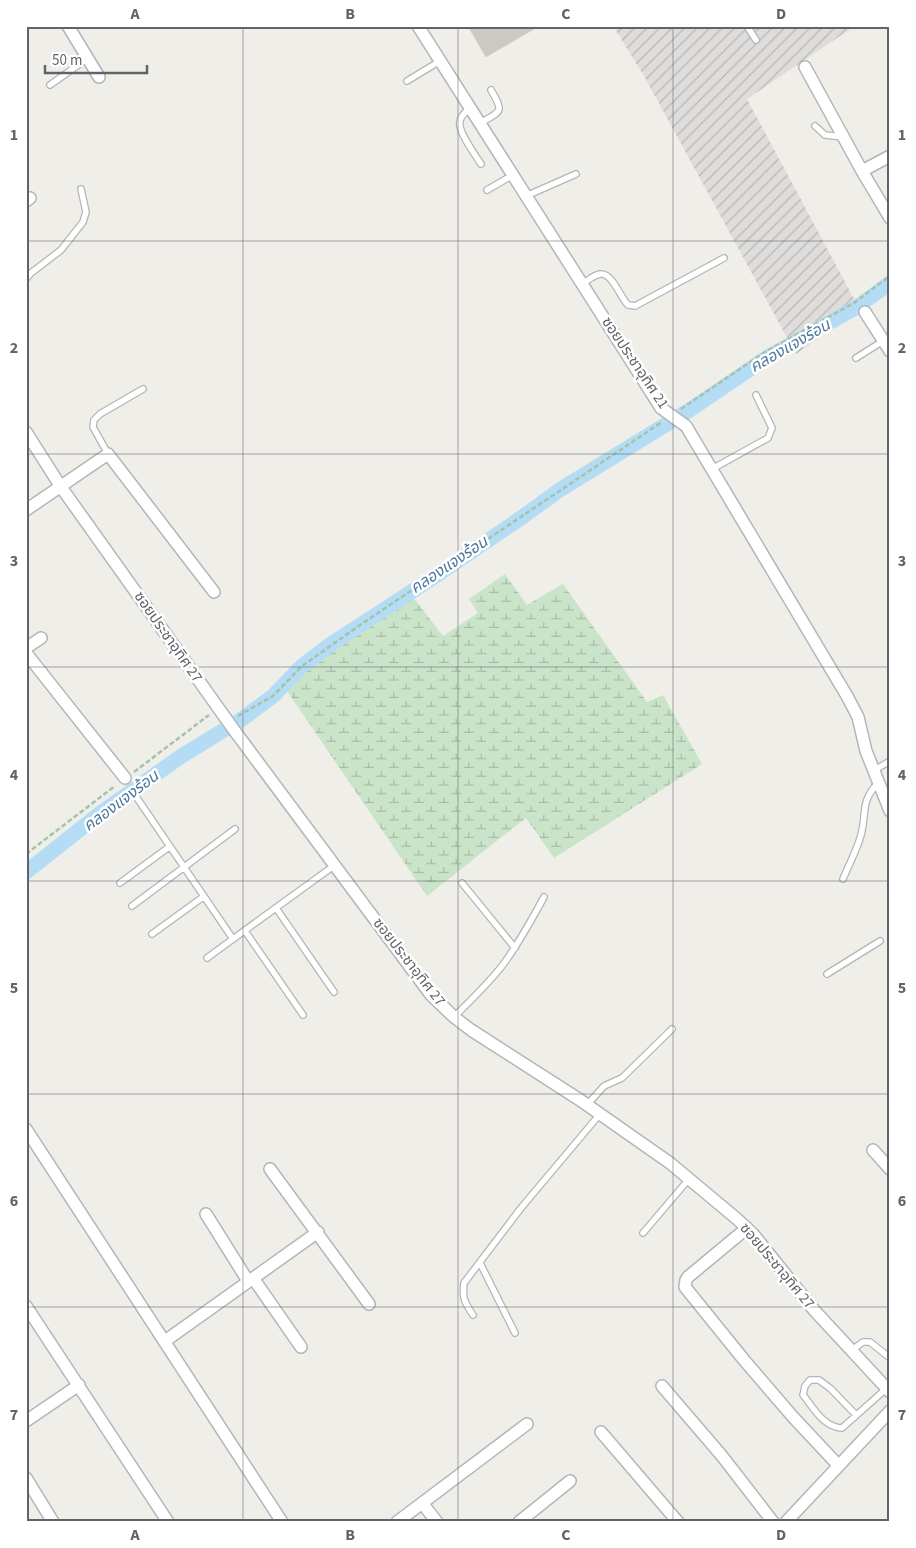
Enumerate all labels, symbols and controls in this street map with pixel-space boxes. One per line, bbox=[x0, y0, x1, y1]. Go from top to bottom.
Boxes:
text: A bbox=[129, 3, 140, 25]
text: B bbox=[345, 3, 355, 25]
text: C bbox=[561, 3, 571, 25]
text: D bbox=[776, 3, 786, 25]
scale bar bbox=[45, 42, 148, 74]
text: 50 m bbox=[52, 50, 82, 71]
text: 1 bbox=[10, 124, 18, 146]
text: 1 bbox=[898, 124, 906, 146]
street label: ซอยประชาอุทิศ 21 bbox=[596, 313, 674, 413]
water label: คลองแจงร้อน bbox=[746, 314, 835, 378]
text: 2 bbox=[10, 337, 18, 359]
text: 2 bbox=[898, 337, 906, 359]
water label: คลองแจงร้อน bbox=[406, 530, 493, 599]
text: 3 bbox=[10, 550, 18, 572]
text: 3 bbox=[898, 550, 906, 572]
street label: ซอยประชาอุทิศ 27 bbox=[129, 587, 207, 687]
text: 4 bbox=[10, 764, 19, 786]
text: 4 bbox=[898, 764, 907, 786]
water label: คลองแจงร้อน bbox=[79, 765, 164, 837]
street label: ซอยประชาอุทิศ 27 bbox=[368, 913, 450, 1011]
text: 5 bbox=[10, 977, 18, 999]
text: 5 bbox=[898, 977, 906, 999]
text: 6 bbox=[10, 1190, 18, 1212]
text: 6 bbox=[898, 1190, 906, 1212]
street label: ซอยประชาอุทิศ 27 bbox=[735, 1218, 819, 1314]
text: 7 bbox=[10, 1404, 18, 1426]
text: 7 bbox=[898, 1404, 906, 1426]
text: A bbox=[129, 1524, 140, 1546]
text: B bbox=[345, 1524, 355, 1546]
text: C bbox=[561, 1524, 571, 1546]
text: D bbox=[776, 1524, 786, 1546]

